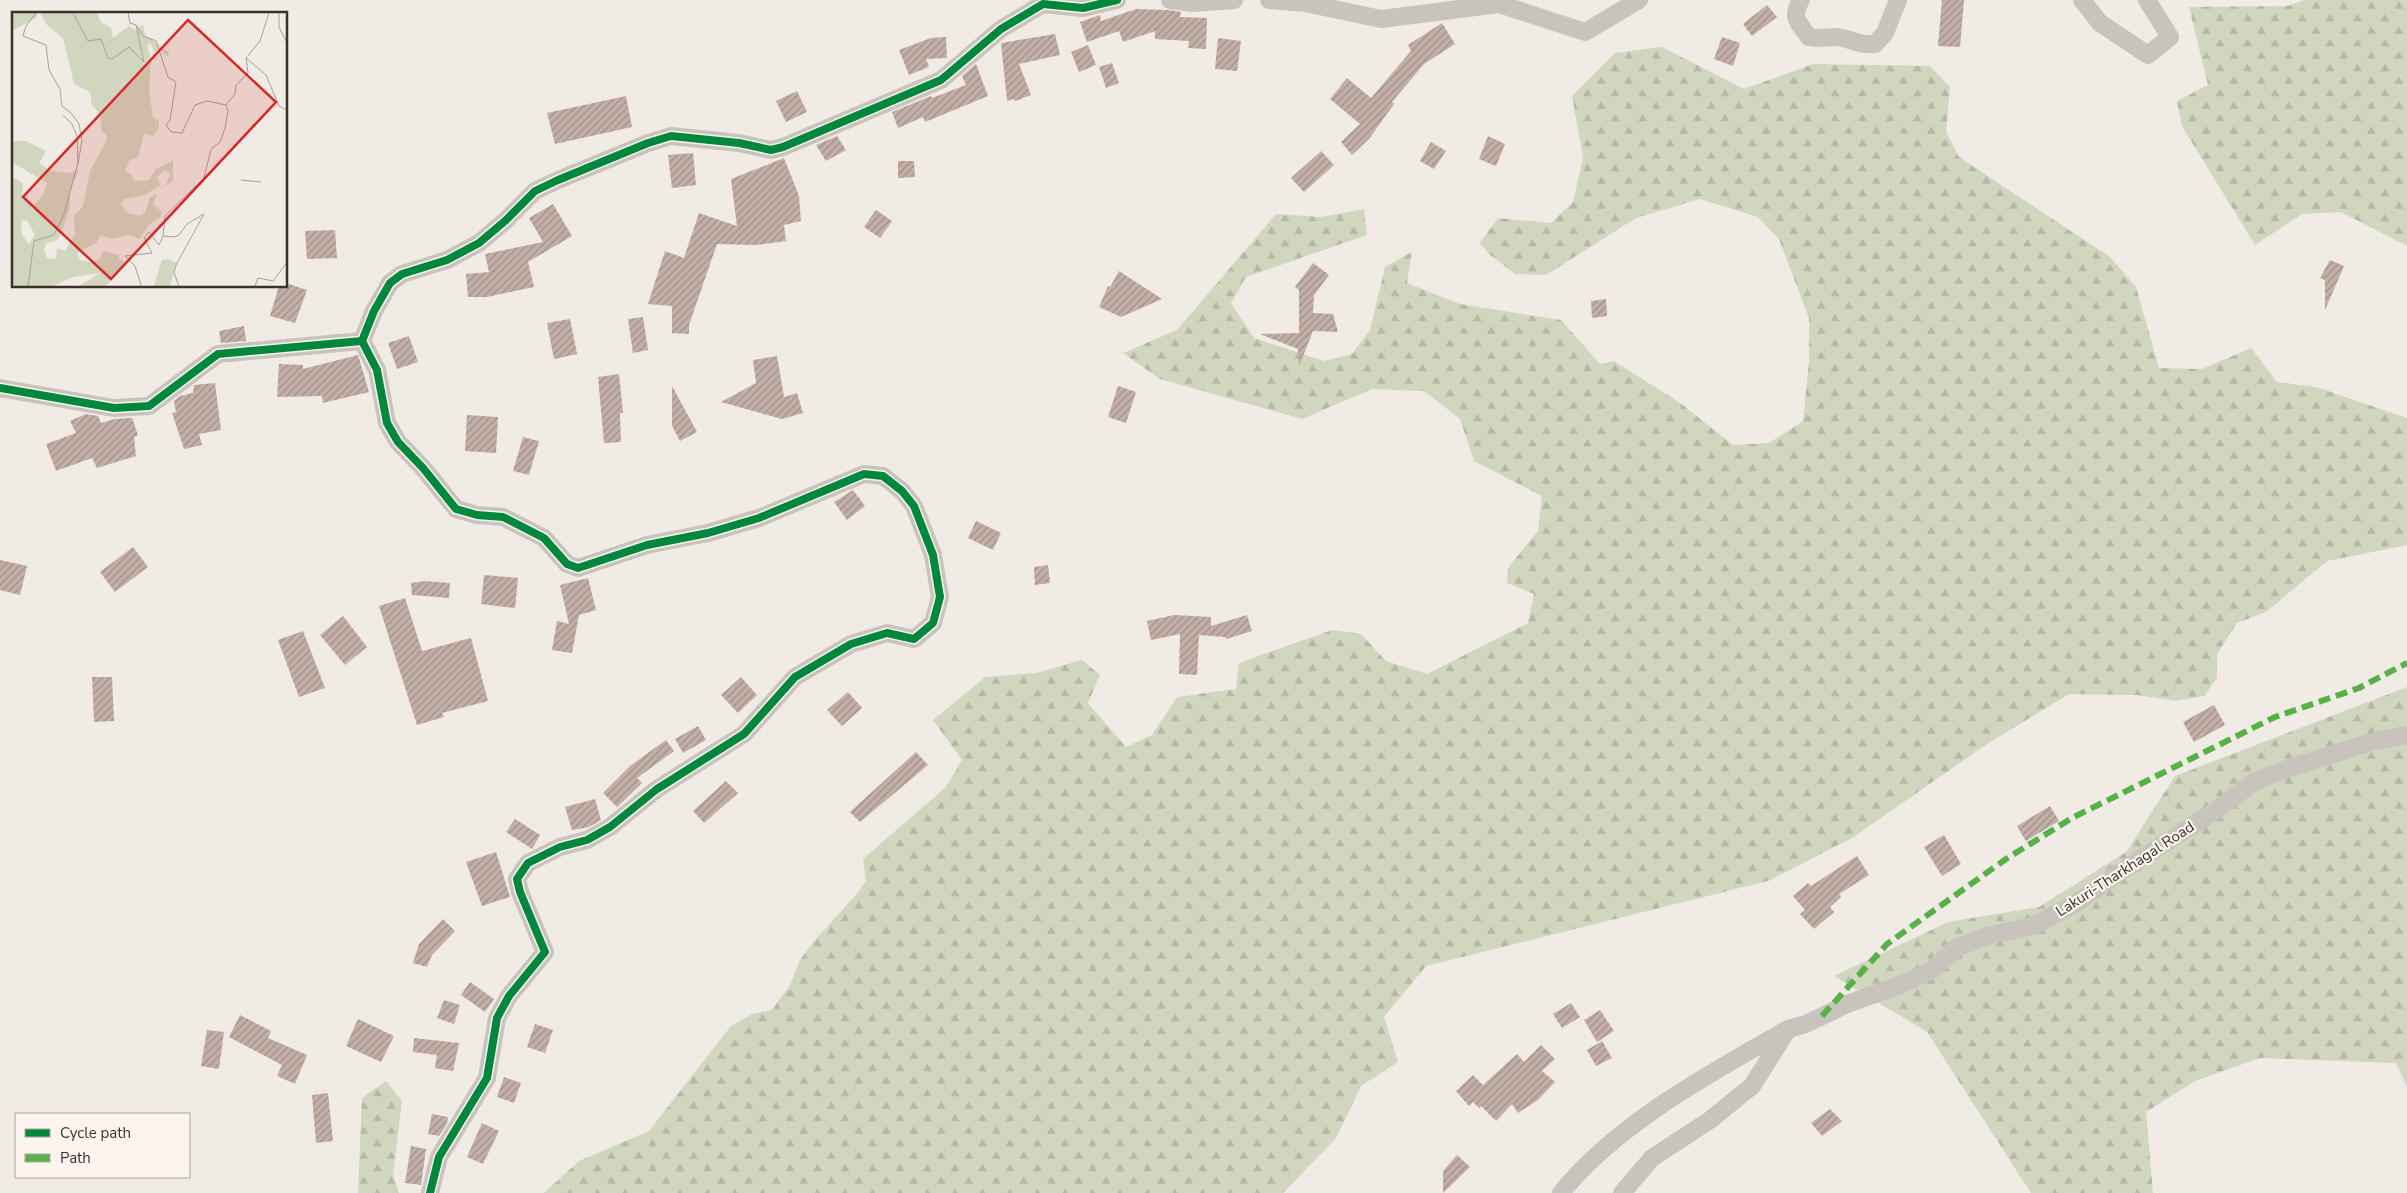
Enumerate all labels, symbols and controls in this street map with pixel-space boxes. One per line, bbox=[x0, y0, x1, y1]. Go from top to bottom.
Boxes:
inset map bbox=[12, 12, 288, 288]
street label: Lakuri-Tharkhagal Road bbox=[2052, 817, 2198, 921]
legend bbox=[15, 1113, 190, 1178]
text: Cycle path bbox=[60, 1123, 131, 1143]
text: Path bbox=[60, 1148, 91, 1168]

